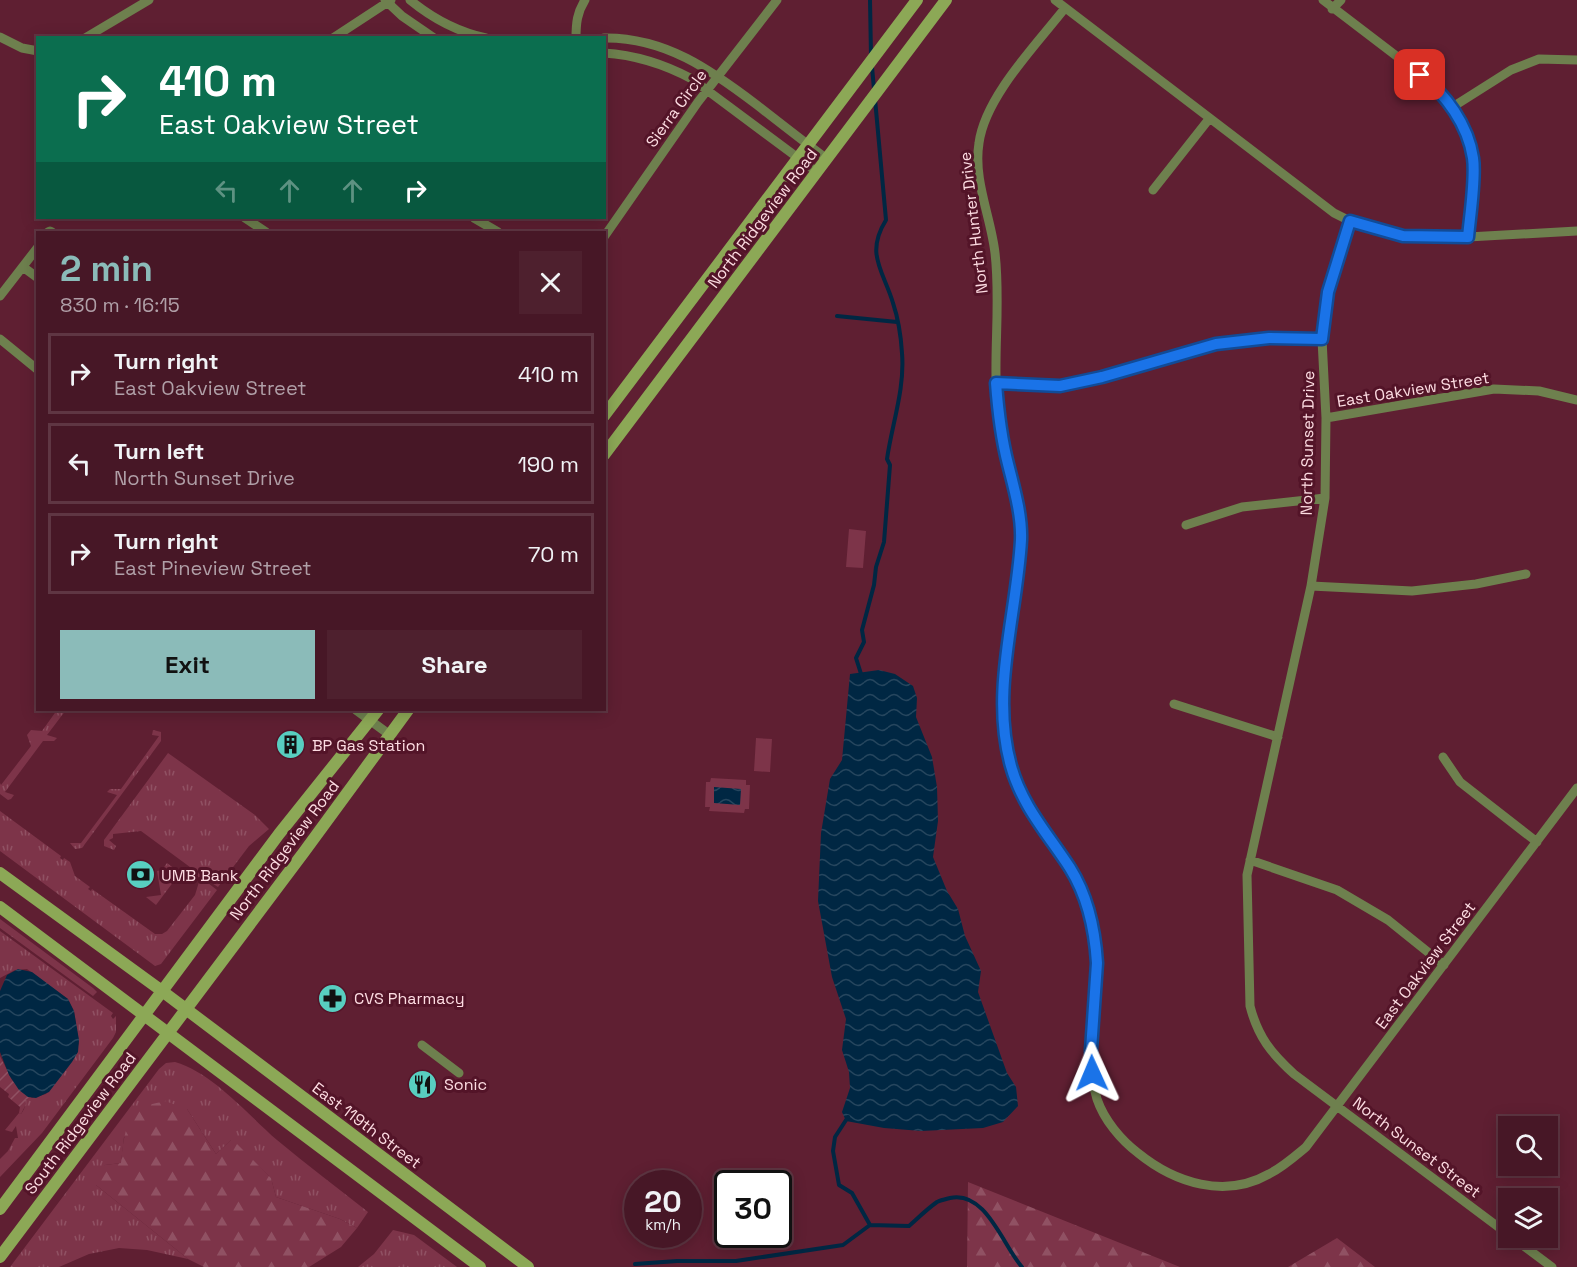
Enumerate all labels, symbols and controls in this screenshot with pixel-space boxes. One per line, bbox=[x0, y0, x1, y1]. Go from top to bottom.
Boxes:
pin bbox=[1394, 49, 1445, 100]
text: 410 m bbox=[159, 55, 277, 108]
icon: arrive bbox=[1403, 58, 1436, 91]
icon: right bbox=[60, 60, 138, 138]
street label: Sierra Circle bbox=[641, 65, 712, 151]
text: East Oakview Street bbox=[159, 107, 419, 142]
street label: North Ridgeview Road bbox=[703, 144, 822, 292]
street label: North Hunter Drive bbox=[954, 151, 993, 295]
icon: left bbox=[210, 174, 243, 207]
icon: ahead bbox=[273, 174, 306, 207]
icon: ahead bbox=[336, 174, 369, 207]
icon: right bbox=[399, 174, 432, 207]
text: 2 min bbox=[60, 246, 153, 292]
button: close bbox=[519, 251, 582, 314]
text: 830 m · 16:15 bbox=[60, 292, 180, 318]
text: Turn right bbox=[114, 347, 219, 375]
icon: right bbox=[63, 357, 96, 390]
text: 410 m bbox=[518, 360, 579, 388]
street label: East Oakview Street bbox=[1335, 367, 1491, 412]
street label: North Sunset Drive bbox=[1296, 371, 1319, 515]
text: East Oakview Street bbox=[114, 375, 307, 401]
text: Turn left bbox=[114, 437, 204, 465]
icon: left bbox=[63, 447, 96, 480]
text: 190 m bbox=[518, 450, 579, 478]
text: North Sunset Drive bbox=[114, 465, 295, 491]
text: Turn right bbox=[114, 527, 219, 555]
icon: right bbox=[63, 537, 96, 570]
text: 70 m bbox=[528, 540, 579, 568]
text: East Pineview Street bbox=[114, 555, 312, 581]
button: Exit bbox=[60, 630, 315, 699]
button: Share bbox=[327, 630, 582, 699]
building icon: BP Gas Station bbox=[275, 729, 307, 761]
place label: BP Gas Station bbox=[312, 735, 425, 756]
street label: North Ridgeview Road bbox=[225, 776, 344, 924]
bank icon: UMB Bank bbox=[124, 859, 156, 891]
place label: UMB Bank bbox=[161, 865, 239, 886]
street label: East Oakview Street bbox=[1371, 897, 1480, 1033]
pharmacy icon: CVS Pharmacy bbox=[317, 982, 349, 1014]
place label: CVS Pharmacy bbox=[354, 988, 465, 1009]
position arrow bbox=[1060, 1041, 1124, 1105]
street label: South Ridgeview Road bbox=[20, 1048, 141, 1199]
restaurant icon: Sonic bbox=[407, 1068, 439, 1100]
place label: Sonic bbox=[444, 1074, 487, 1095]
street label: East 119th Street bbox=[308, 1078, 425, 1173]
street label: North Sunset Street bbox=[1348, 1092, 1485, 1202]
map controls bbox=[1498, 1116, 1558, 1248]
button: search bbox=[1498, 1116, 1558, 1176]
speed limit sign: 30 bbox=[714, 1170, 792, 1248]
text: 20 bbox=[644, 1182, 682, 1221]
button: layers bbox=[1498, 1188, 1558, 1248]
text: km/h bbox=[645, 1215, 681, 1234]

